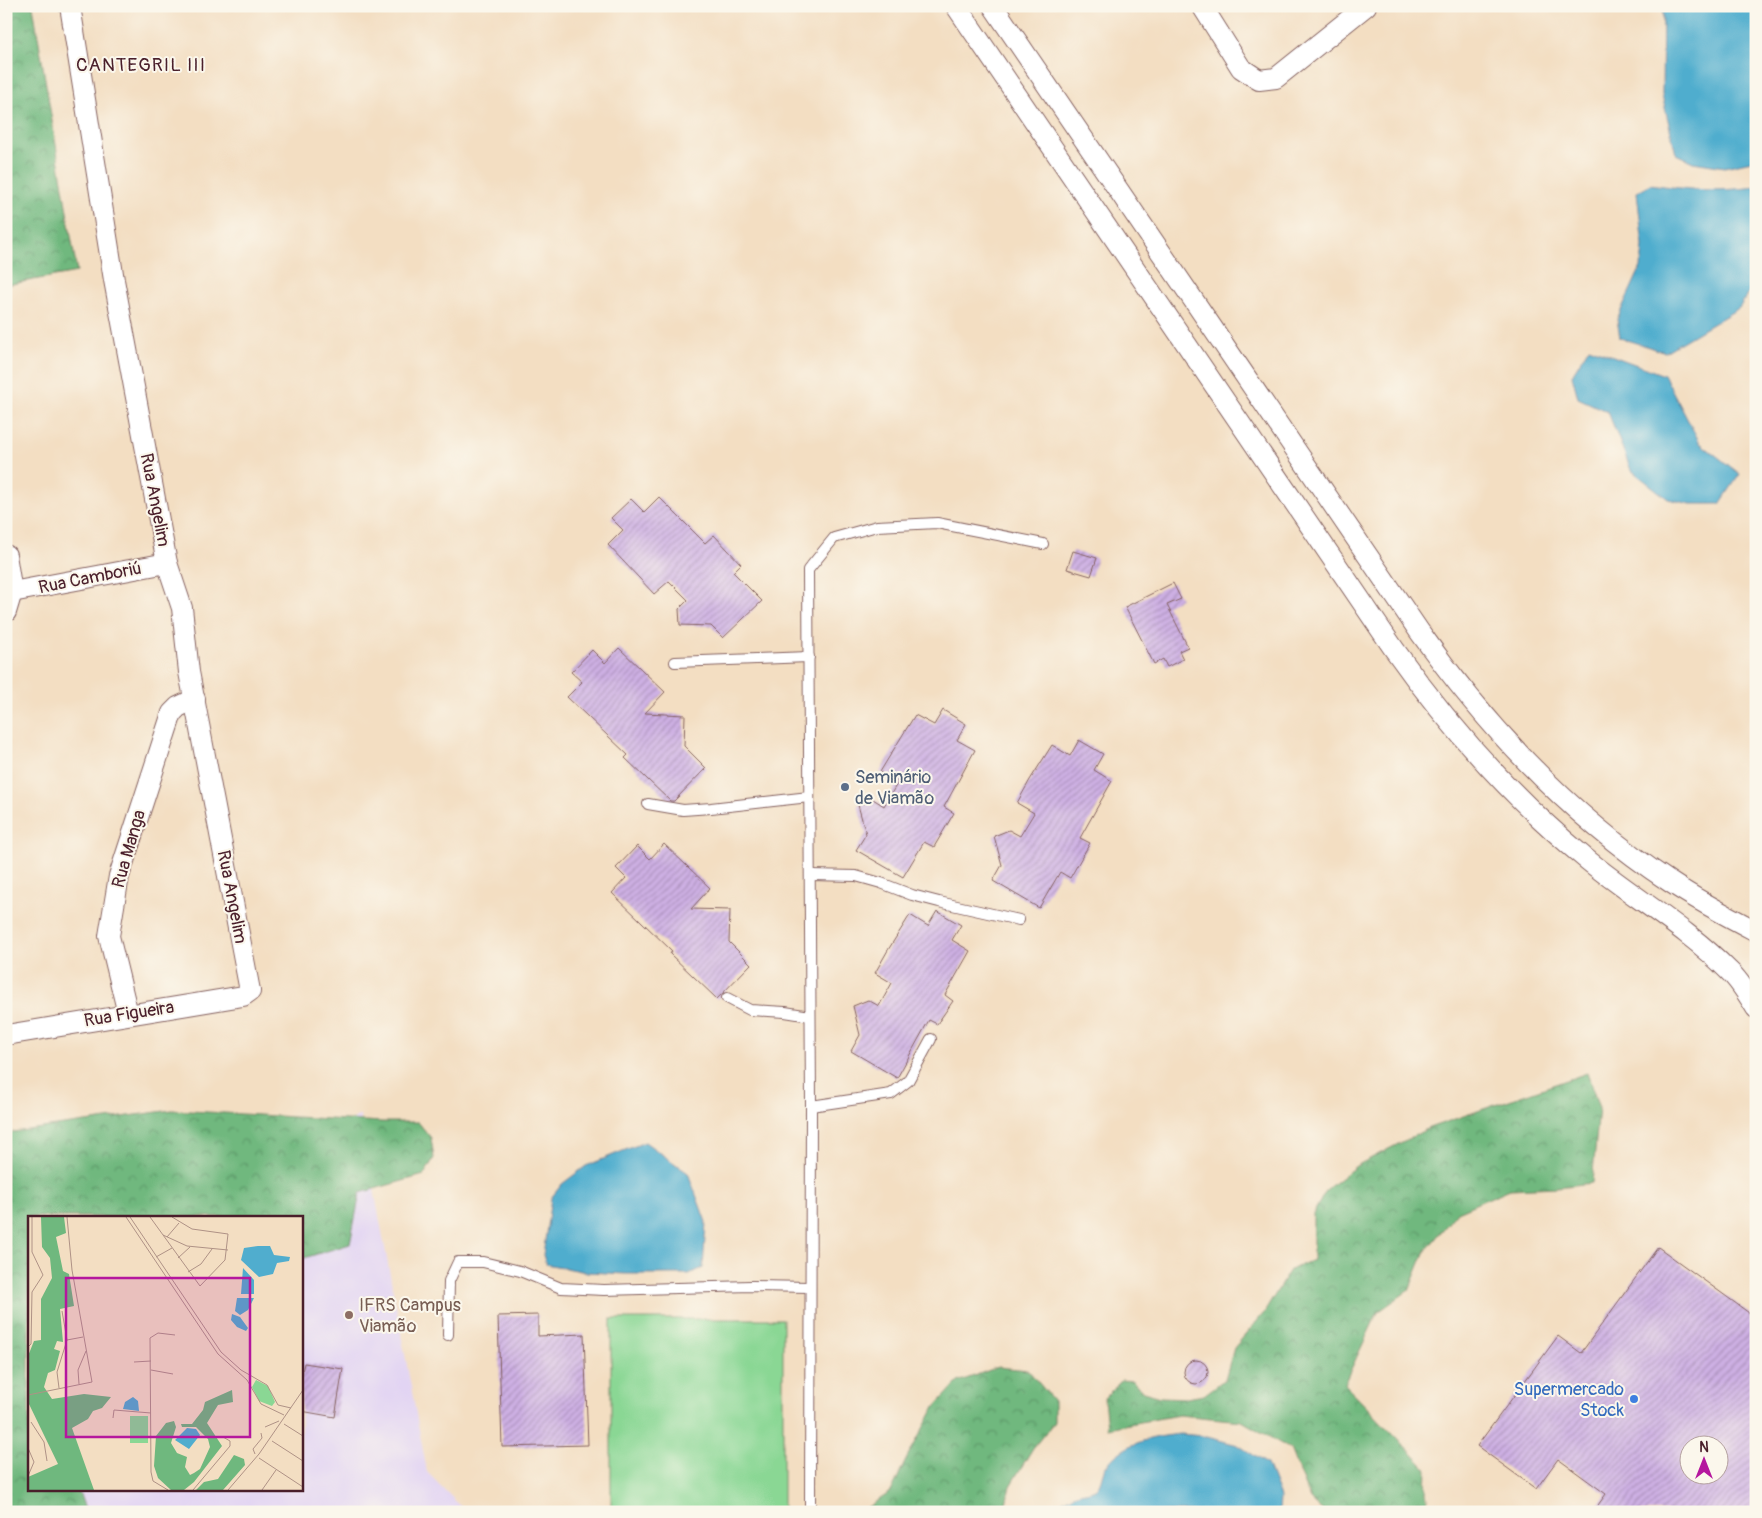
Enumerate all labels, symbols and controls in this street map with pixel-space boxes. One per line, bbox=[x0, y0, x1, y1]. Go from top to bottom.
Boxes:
district label: CANTEGRIL III bbox=[76, 53, 206, 77]
street label: Rua Angelim bbox=[135, 451, 175, 549]
street label: Rua Camboriú bbox=[36, 557, 144, 599]
place label: Seminário de Viamão bbox=[855, 766, 934, 810]
marker: Seminário de Viamão bbox=[839, 781, 851, 793]
street label: Rua Manga bbox=[107, 807, 151, 891]
street label: Rua Angelim bbox=[212, 848, 252, 946]
street label: Rua Figueira bbox=[82, 996, 176, 1032]
inset map bbox=[28, 1216, 302, 1490]
place label: IFRS Campus Viamão bbox=[359, 1294, 461, 1338]
marker: IFRS Campus Viamão bbox=[343, 1309, 355, 1321]
place label: Supermercado Stock bbox=[1514, 1378, 1624, 1422]
marker: Supermercado Stock bbox=[1628, 1393, 1640, 1405]
north arrow bbox=[1680, 1436, 1730, 1486]
text: N bbox=[1699, 1439, 1709, 1456]

